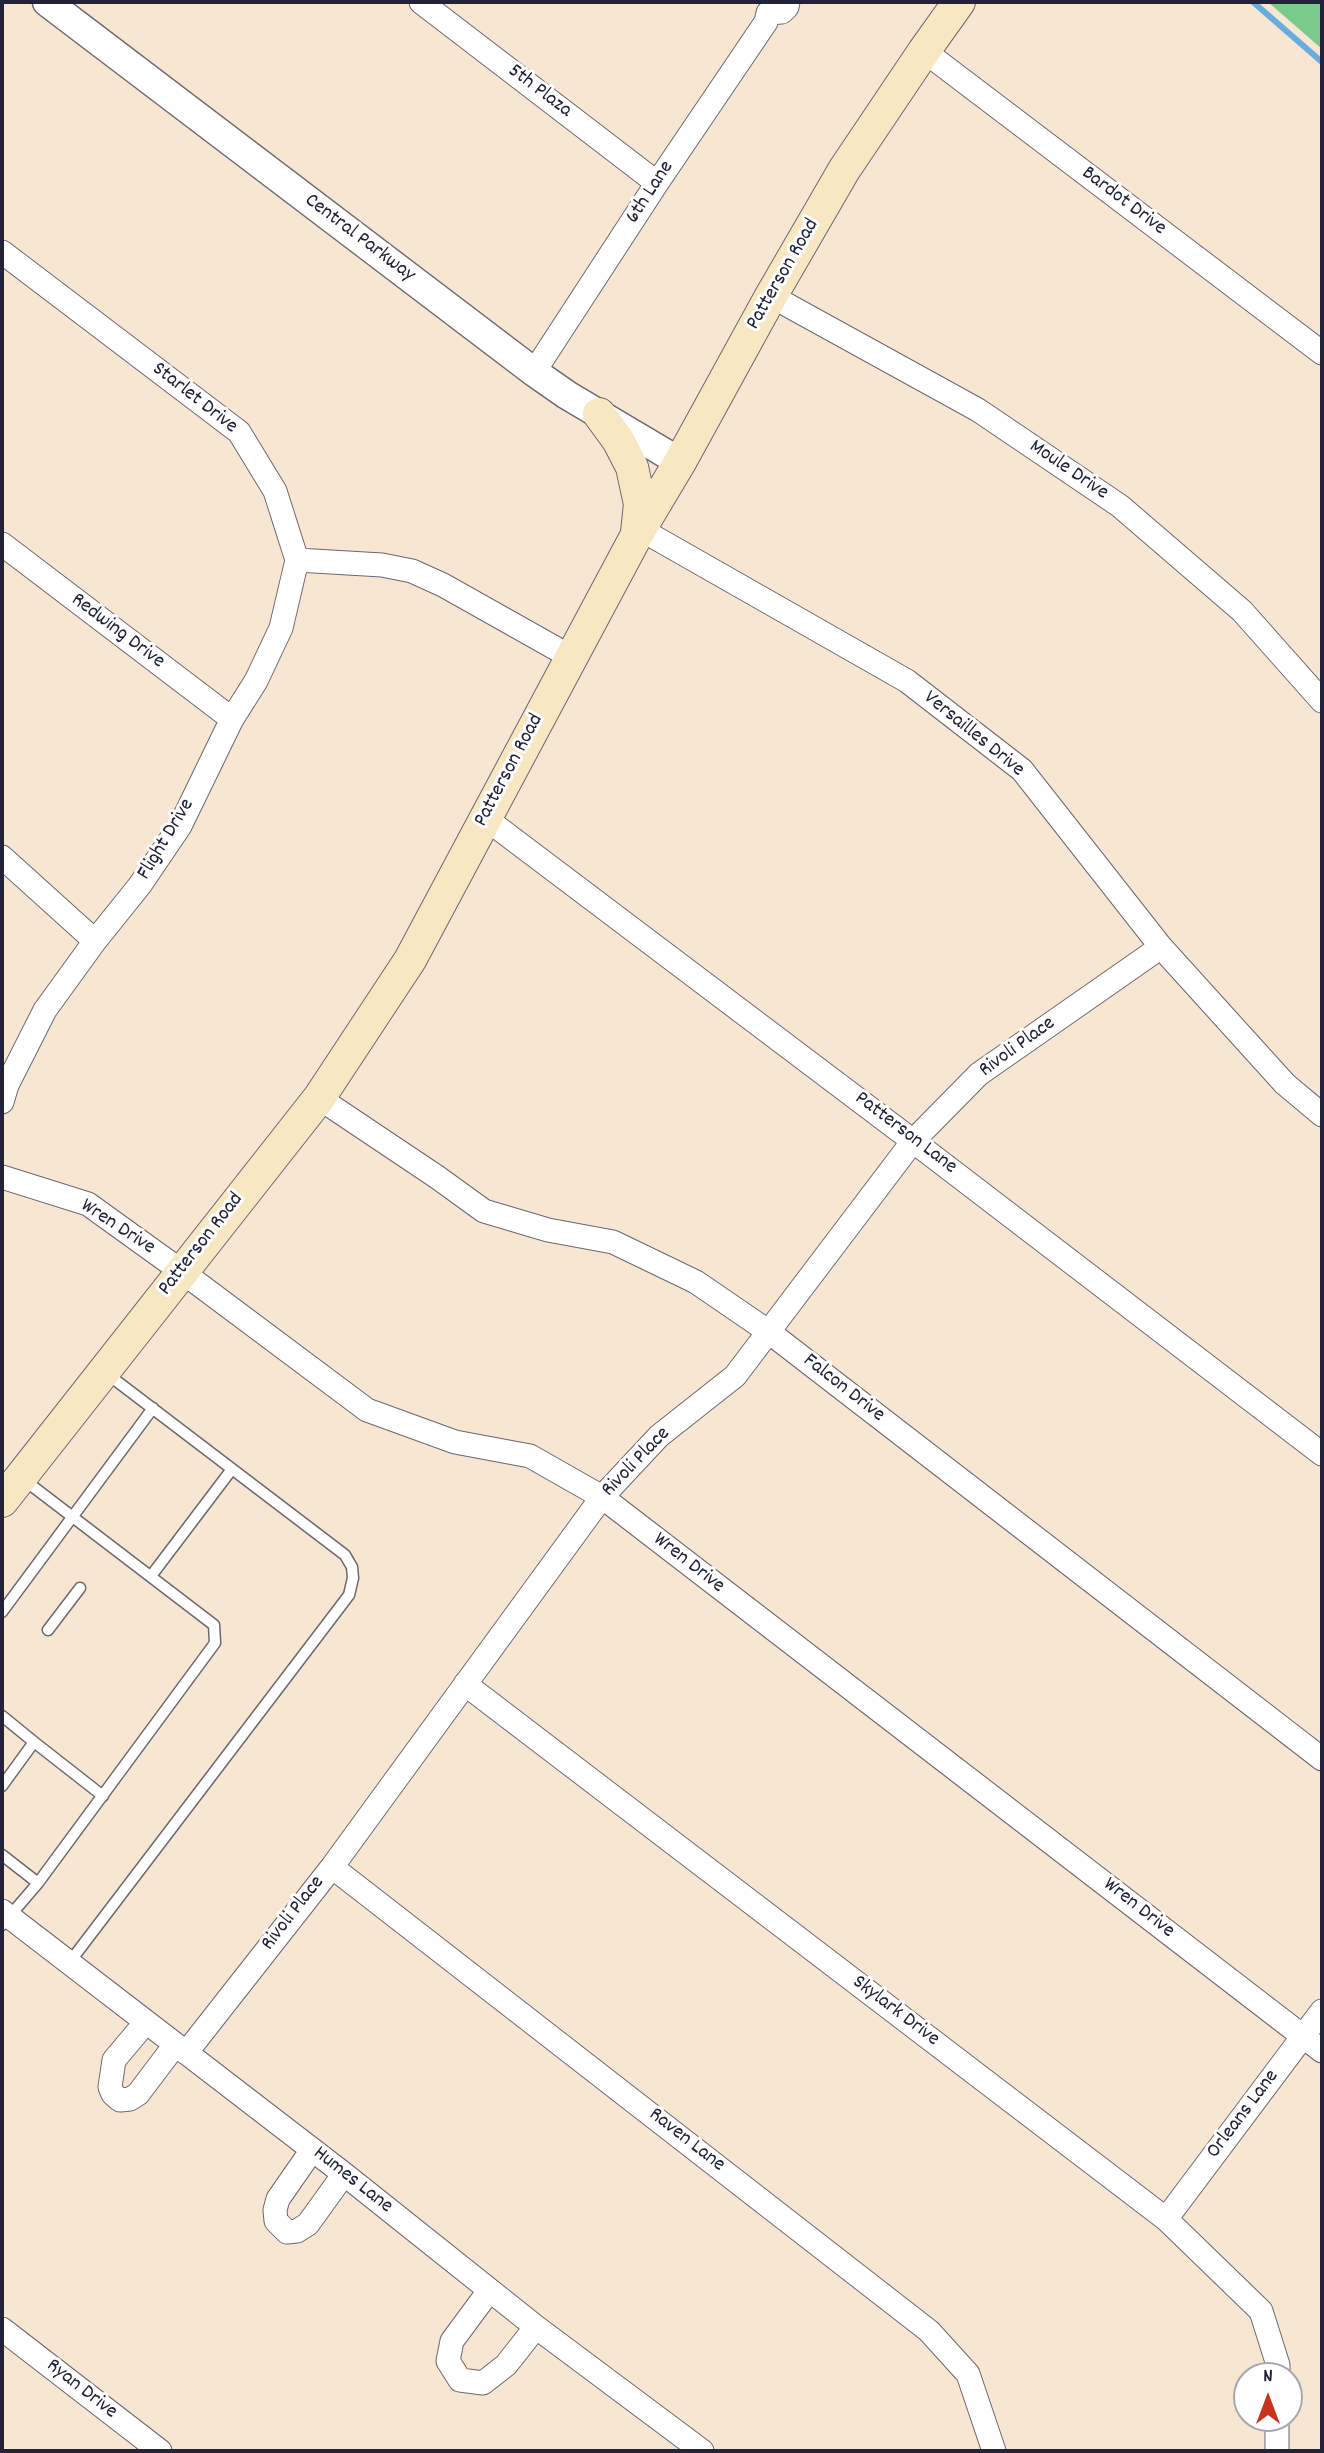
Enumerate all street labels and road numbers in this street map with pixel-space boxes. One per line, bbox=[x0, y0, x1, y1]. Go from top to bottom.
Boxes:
street label: 5th Plaza bbox=[502, 60, 576, 124]
street label: 6th Lane bbox=[621, 157, 681, 229]
street label: Bardot Drive bbox=[1076, 162, 1170, 242]
street label: Central Parkway bbox=[299, 189, 419, 289]
street label: Patterson Road bbox=[742, 215, 826, 335]
street label: Starlet Drive bbox=[146, 358, 242, 440]
street label: Moule Drive bbox=[1024, 435, 1112, 507]
street label: Redwing Drive bbox=[65, 589, 169, 675]
street label: Versailles Drive bbox=[917, 686, 1029, 784]
street label: Patterson Road bbox=[470, 710, 550, 832]
street label: Flight Drive bbox=[133, 795, 201, 885]
street label: Rivoli Place bbox=[975, 1012, 1061, 1084]
street label: Patterson Lane bbox=[849, 1087, 961, 1181]
street label: Patterson Road bbox=[154, 1188, 250, 1302]
street label: Wren Drive bbox=[75, 1195, 159, 1261]
street label: Falcon Drive bbox=[797, 1349, 889, 1429]
street label: Rivoli Place bbox=[597, 1423, 677, 1503]
street label: Wren Drive bbox=[647, 1528, 729, 1600]
street label: Rivoli Place bbox=[257, 1872, 331, 1956]
street label: Wren Drive bbox=[1097, 1873, 1179, 1945]
street label: Skylark Drive bbox=[846, 1971, 944, 2053]
street label: Orleans Lane bbox=[1202, 2066, 1286, 2164]
street label: Raven Lane bbox=[643, 2103, 729, 2179]
street label: Humes Lane bbox=[307, 2142, 397, 2220]
street label: Ryan Drive bbox=[40, 2354, 122, 2426]

